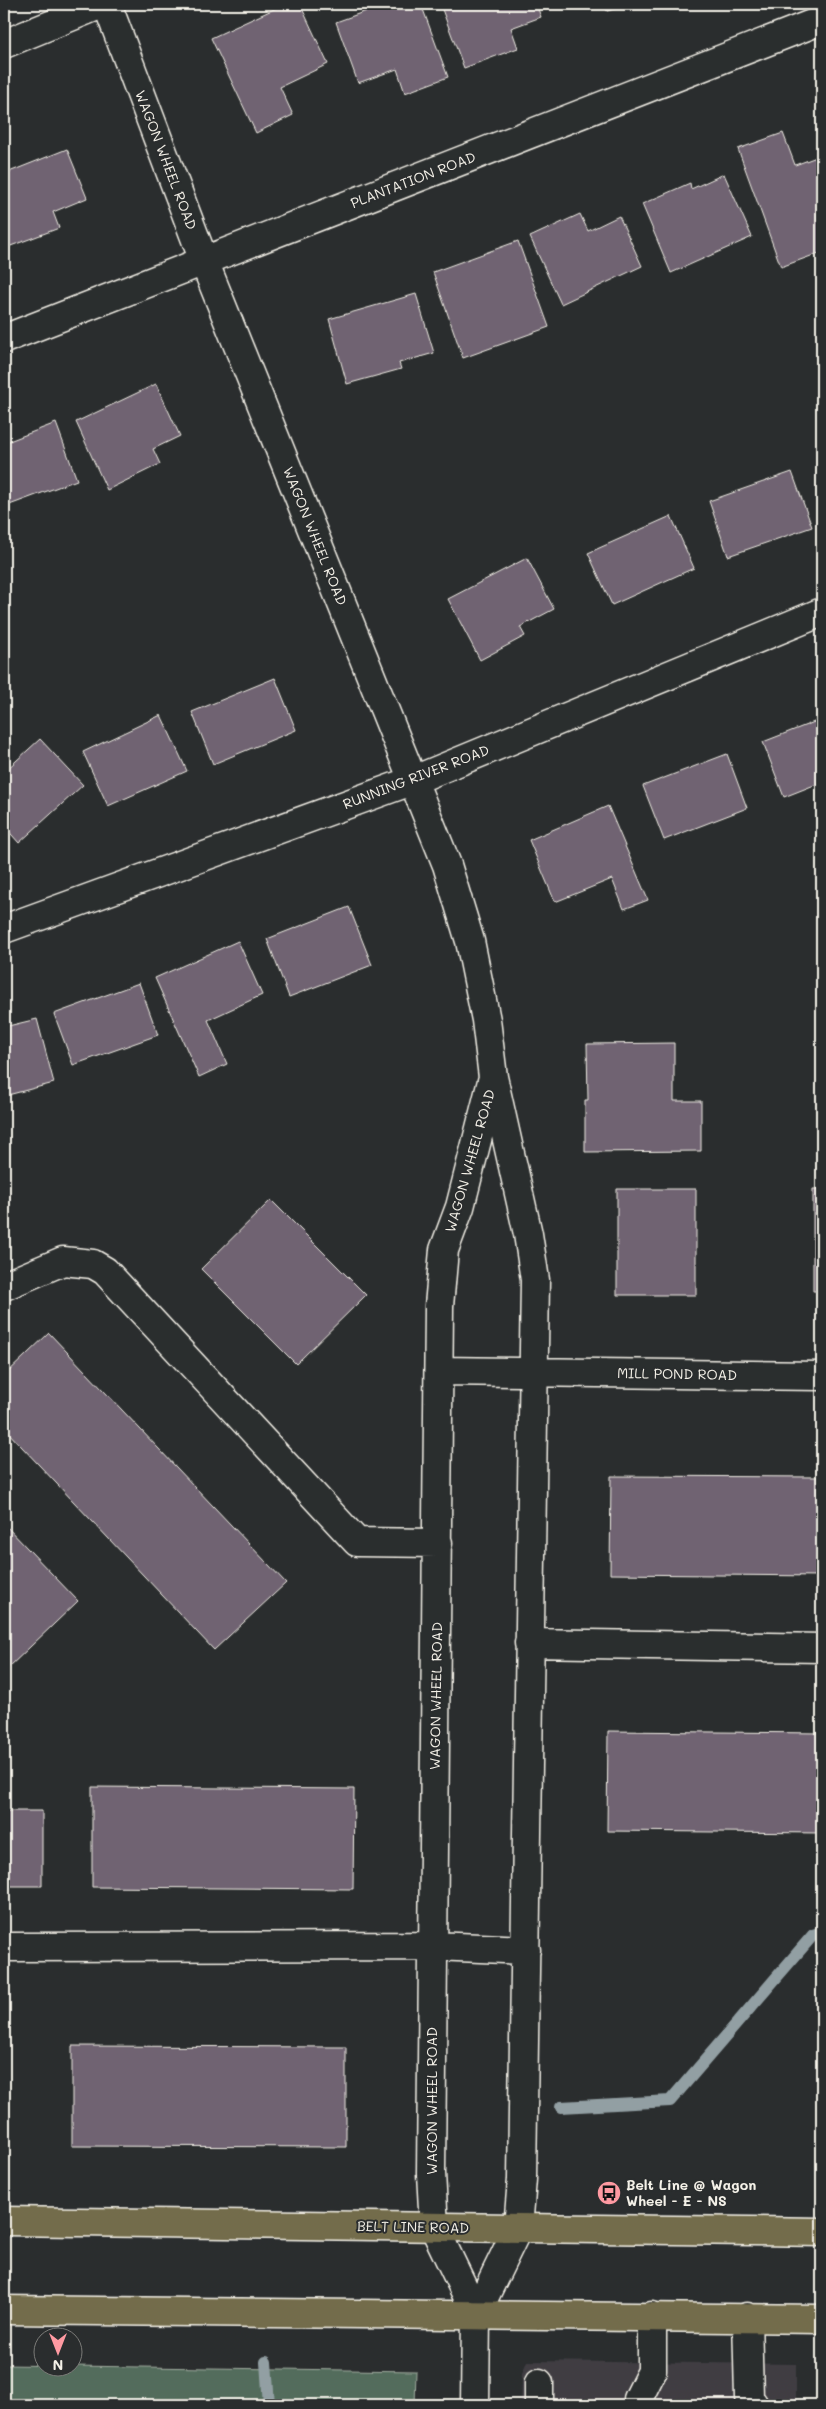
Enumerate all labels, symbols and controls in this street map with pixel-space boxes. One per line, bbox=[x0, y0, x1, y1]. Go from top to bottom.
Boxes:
street label: WAGON WHEEL ROAD bbox=[131, 87, 202, 232]
street label: PLANTATION ROAD bbox=[348, 147, 478, 212]
street label: WAGON WHEEL ROAD bbox=[279, 464, 352, 608]
street label: RUNNING RIVER ROAD bbox=[340, 740, 492, 813]
street label: WAGON WHEEL ROAD bbox=[440, 1087, 499, 1235]
street label: MILL POND ROAD bbox=[617, 1363, 737, 1384]
street label: WAGON WHEEL ROAD bbox=[425, 1622, 446, 1770]
street label: WAGON WHEEL ROAD bbox=[422, 2027, 441, 2175]
place label: Belt Line @ Wagon Wheel - E - NS bbox=[626, 2175, 756, 2210]
bus stop icon: Belt Line @ Wagon Wheel - E - NS bbox=[596, 2180, 622, 2206]
street label: BELT LINE ROAD bbox=[357, 2216, 469, 2237]
north arrow bbox=[32, 2326, 82, 2376]
text: N bbox=[53, 2356, 63, 2375]

